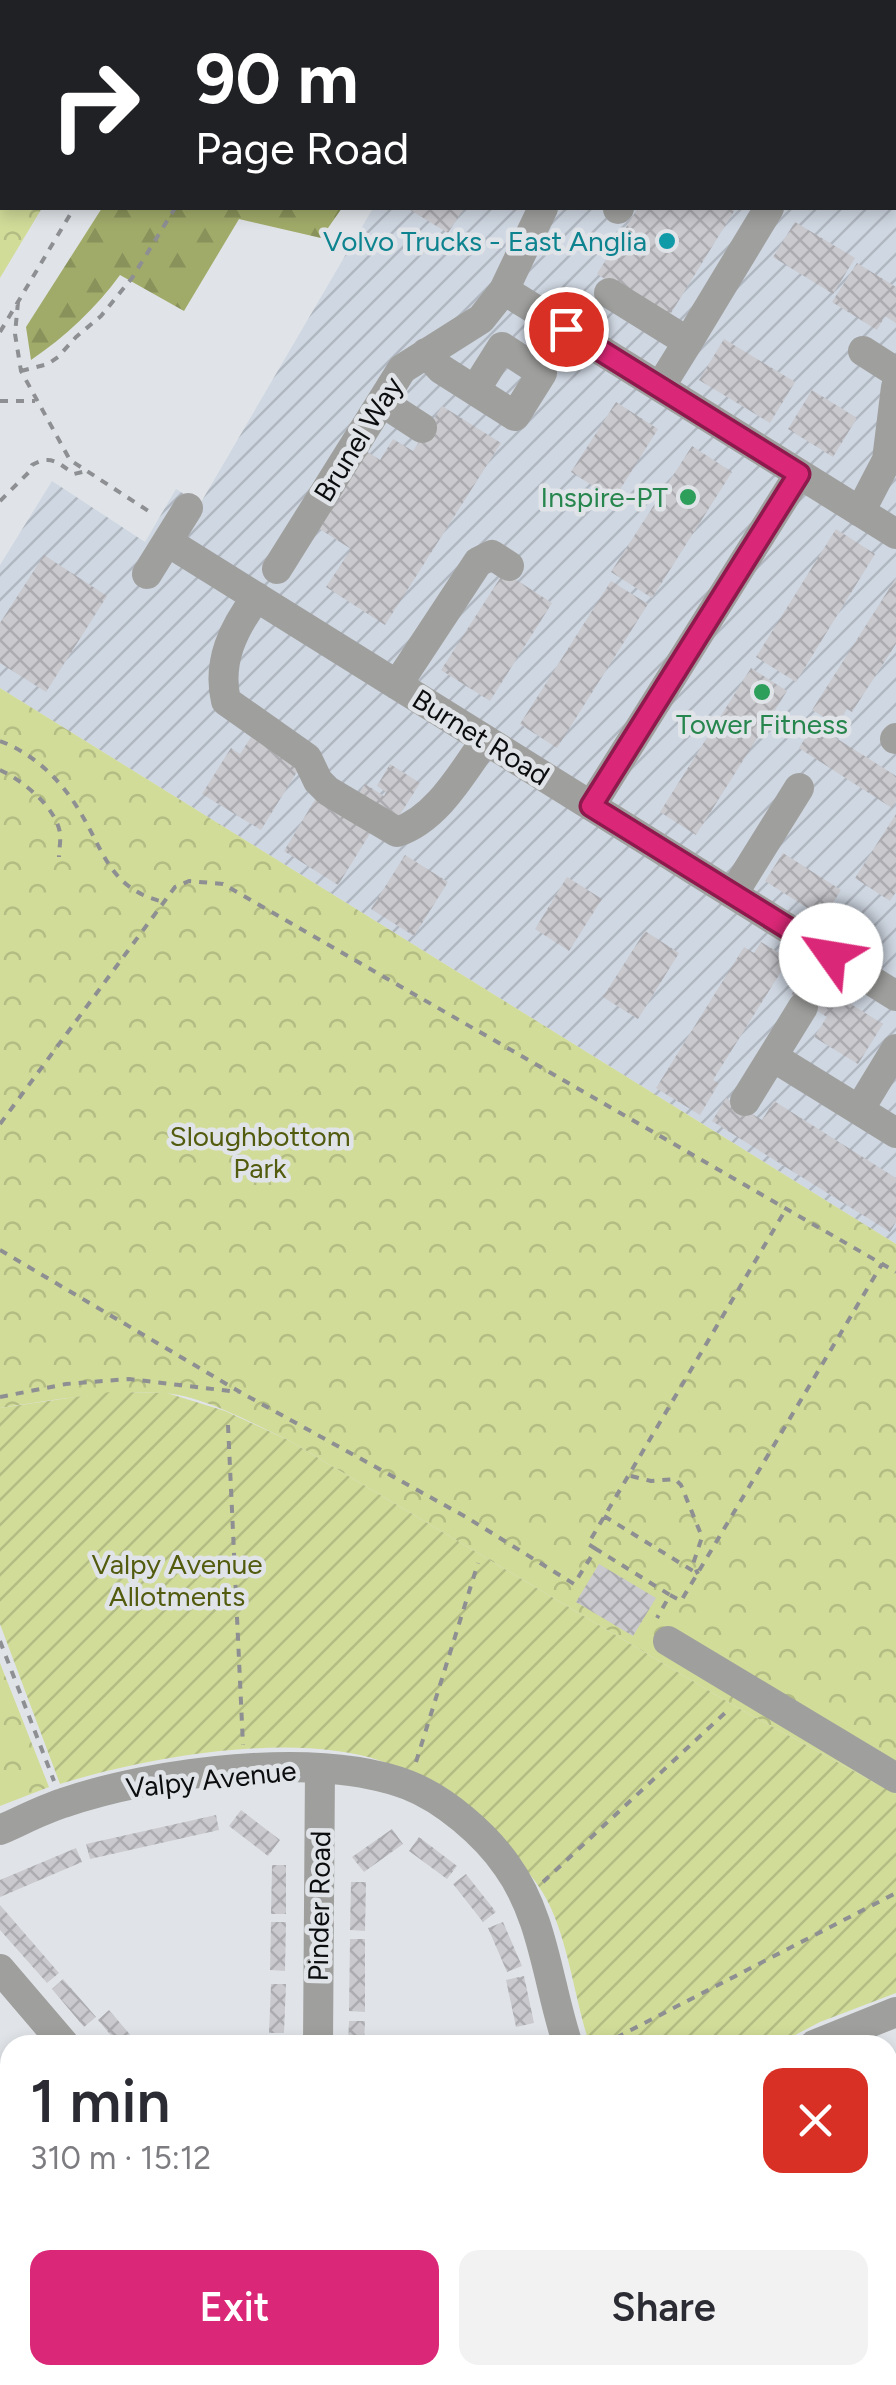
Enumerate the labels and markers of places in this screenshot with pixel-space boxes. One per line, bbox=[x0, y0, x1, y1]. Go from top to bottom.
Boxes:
place label: Volvo Trucks - East Anglia bbox=[323, 224, 647, 258]
marker: Volvo Trucks - East Anglia bbox=[656, 230, 678, 252]
pin bbox=[524, 287, 609, 372]
place label: Inspire-PT bbox=[541, 480, 669, 514]
marker: Inspire-PT bbox=[677, 486, 699, 508]
marker: Tower Fitness bbox=[751, 681, 773, 703]
place label: Tower Fitness bbox=[676, 707, 848, 741]

